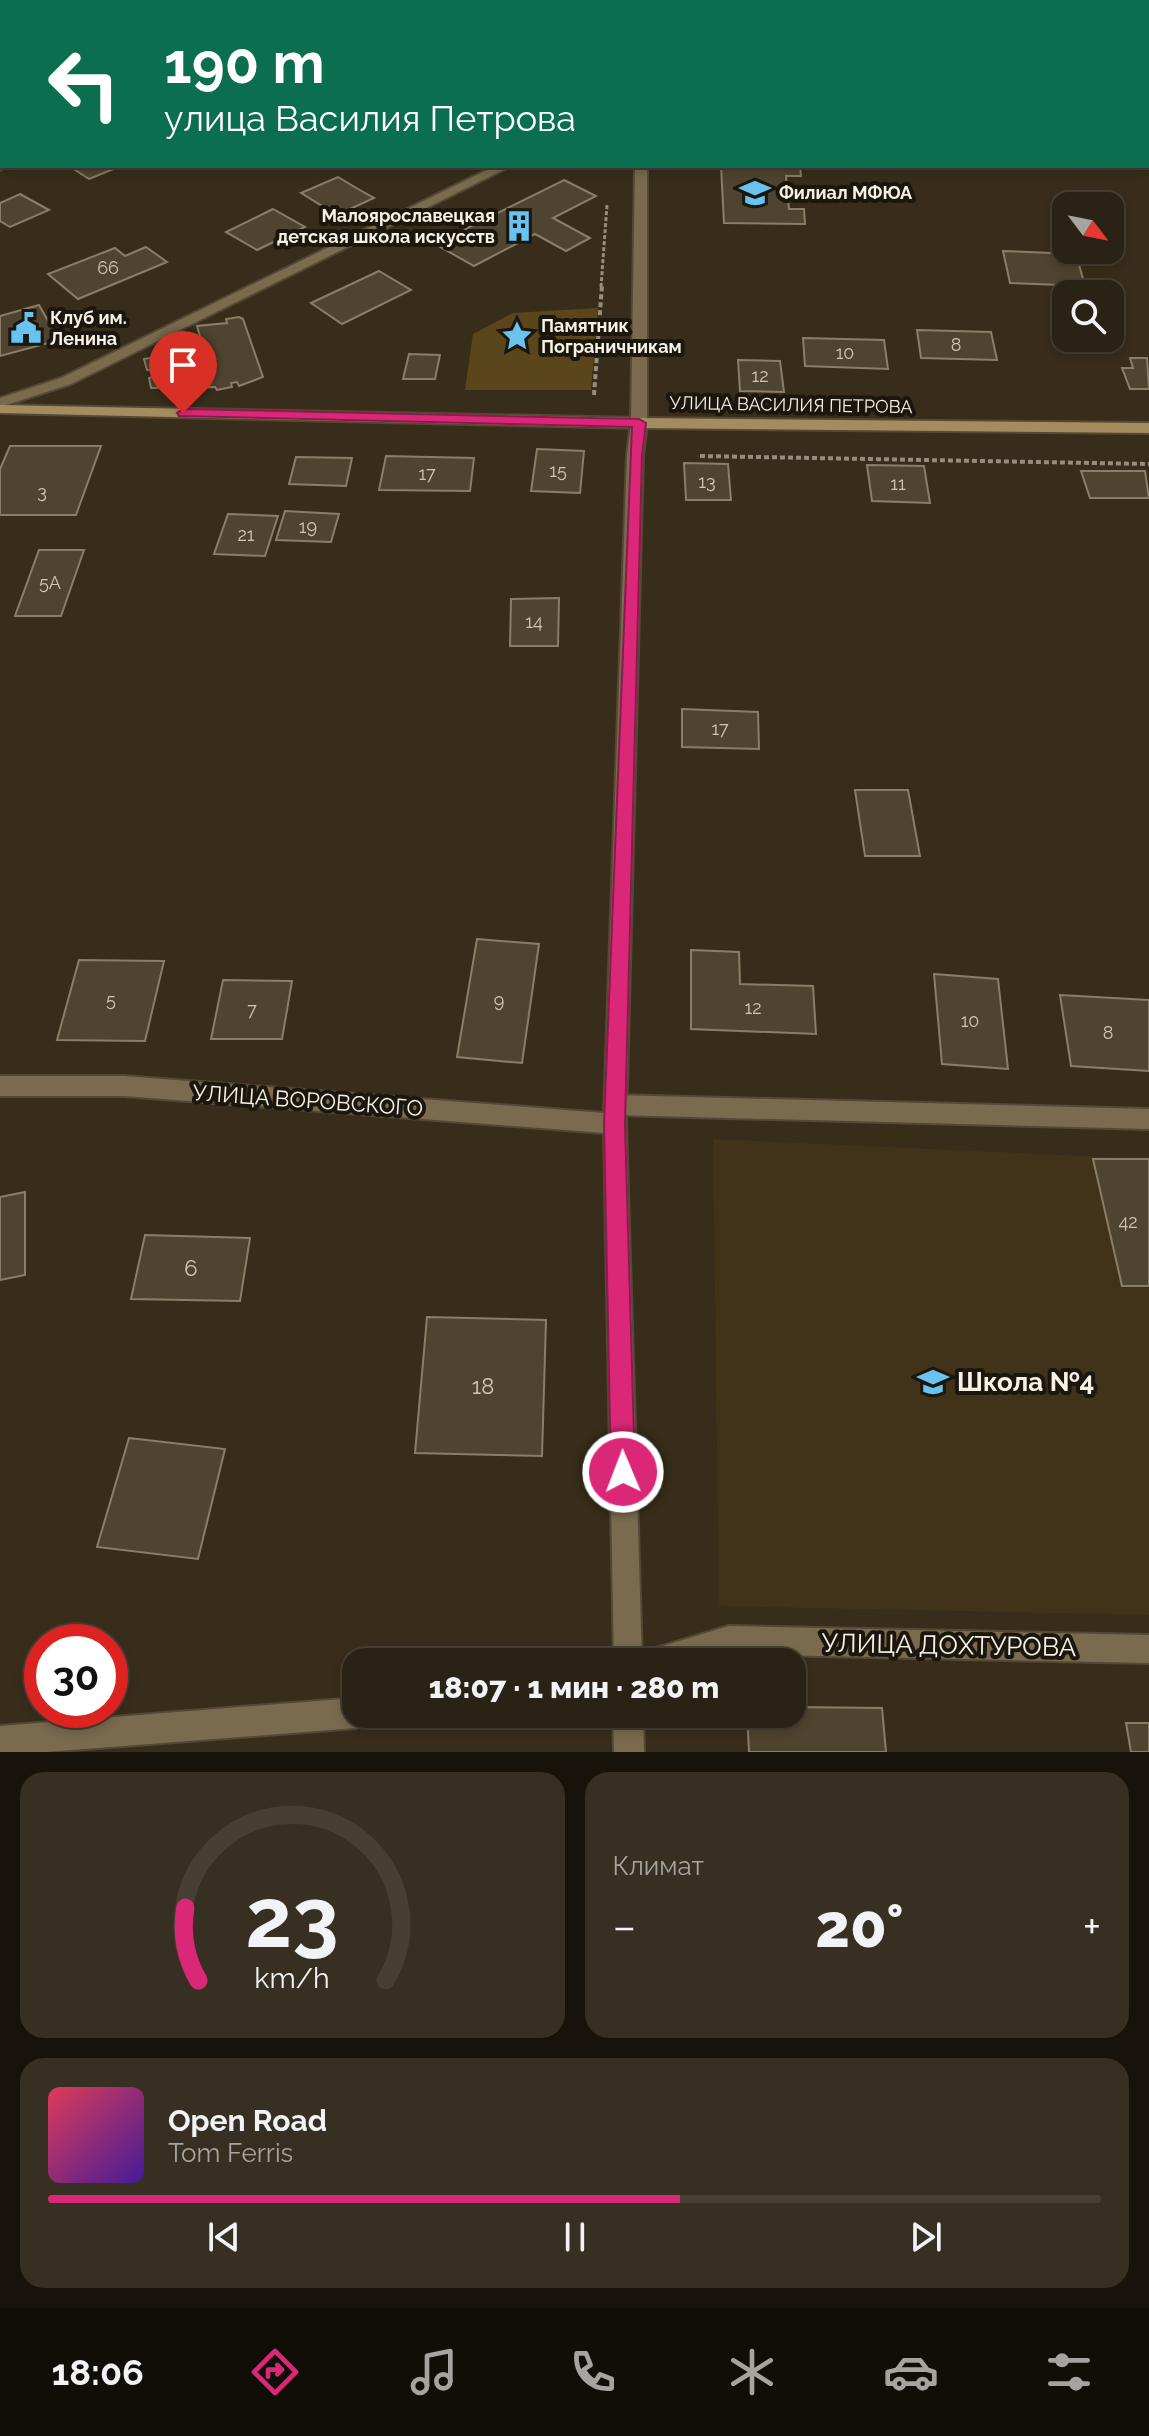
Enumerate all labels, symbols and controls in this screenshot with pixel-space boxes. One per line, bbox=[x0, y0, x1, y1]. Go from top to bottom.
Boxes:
text: 190 m bbox=[164, 30, 325, 96]
icon: left bbox=[32, 32, 136, 136]
text: улица Василия Петрова bbox=[164, 97, 576, 139]
school or university icon: Филиал МФЮА bbox=[738, 176, 772, 210]
place label: Филиал МФЮА bbox=[779, 182, 913, 203]
north arrow bbox=[1052, 192, 1124, 264]
map controls bbox=[1052, 192, 1124, 352]
place label: Малоярославецкая детская школа искусств bbox=[277, 205, 495, 247]
building icon: Малоярославецкая детская школа искусств bbox=[502, 209, 536, 243]
house number: 66 bbox=[97, 257, 119, 278]
button: search bbox=[1052, 280, 1124, 352]
place label: Клуб им. Ленина bbox=[50, 307, 127, 349]
public building icon: Клуб им. Ленина bbox=[9, 311, 43, 345]
place label: Памятник Пограничникам bbox=[541, 315, 682, 357]
place icon: Памятник Пограничникам bbox=[500, 319, 534, 353]
pin bbox=[149, 331, 217, 413]
house number: 8 bbox=[951, 334, 961, 355]
house number: 10 bbox=[836, 342, 854, 363]
icon: arrive bbox=[161, 343, 205, 387]
house number: 12 bbox=[751, 365, 769, 386]
street label: УЛИЦА ВАСИЛИЯ ПЕТРОВА bbox=[669, 392, 913, 417]
house number: 15 bbox=[549, 460, 567, 481]
house number: 17 bbox=[418, 463, 436, 484]
house number: 13 bbox=[698, 471, 716, 492]
house number: 11 bbox=[890, 473, 906, 494]
house number: 3 bbox=[37, 481, 47, 502]
house number: 19 bbox=[299, 516, 317, 537]
house number: 21 bbox=[237, 524, 255, 545]
house number: 5А bbox=[39, 572, 61, 593]
house number: 14 bbox=[525, 611, 543, 632]
house number: 17 bbox=[711, 718, 729, 739]
house number: 5 bbox=[106, 989, 116, 1010]
house number: 9 bbox=[494, 990, 504, 1011]
house number: 12 bbox=[744, 997, 762, 1018]
house number: 7 bbox=[247, 999, 257, 1020]
house number: 10 bbox=[961, 1010, 979, 1031]
house number: 8 bbox=[1103, 1022, 1113, 1043]
street label: УЛИЦА ВОРОВСКОГО bbox=[192, 1079, 424, 1121]
house number: 42 bbox=[1118, 1211, 1138, 1232]
house number: 6 bbox=[184, 1255, 198, 1281]
school or university icon: Школа №4 bbox=[916, 1365, 950, 1399]
place label: Школа №4 bbox=[957, 1367, 1094, 1397]
house number: 18 bbox=[472, 1373, 494, 1399]
position arrow bbox=[581, 1430, 665, 1514]
speed limit sign: 30 bbox=[24, 1624, 128, 1728]
street label: УЛИЦА ДОХТУРОВА bbox=[821, 1628, 1077, 1662]
text: 18:07 · 1 мин · 280 m bbox=[429, 1670, 719, 1705]
text: Климат bbox=[613, 1851, 704, 1881]
text: 23 bbox=[246, 1869, 339, 1966]
text: 20° bbox=[815, 1891, 904, 1961]
text: − bbox=[613, 1901, 636, 1952]
text: + bbox=[1083, 1901, 1101, 1952]
text: km/h bbox=[255, 1961, 330, 1995]
text: Open Road bbox=[168, 2103, 327, 2138]
text: Tom Ferris bbox=[168, 2138, 293, 2168]
icon: previous bbox=[202, 2215, 246, 2259]
icon: pause bbox=[553, 2215, 597, 2259]
icon: next bbox=[904, 2215, 948, 2259]
icon: directions bbox=[247, 2344, 303, 2400]
icon: music bbox=[406, 2344, 462, 2400]
icon: phone bbox=[565, 2344, 621, 2400]
icon: climate bbox=[724, 2344, 780, 2400]
icon: car bbox=[883, 2344, 939, 2400]
icon: filters bbox=[1041, 2344, 1097, 2400]
text: 18:06 bbox=[51, 2351, 144, 2393]

